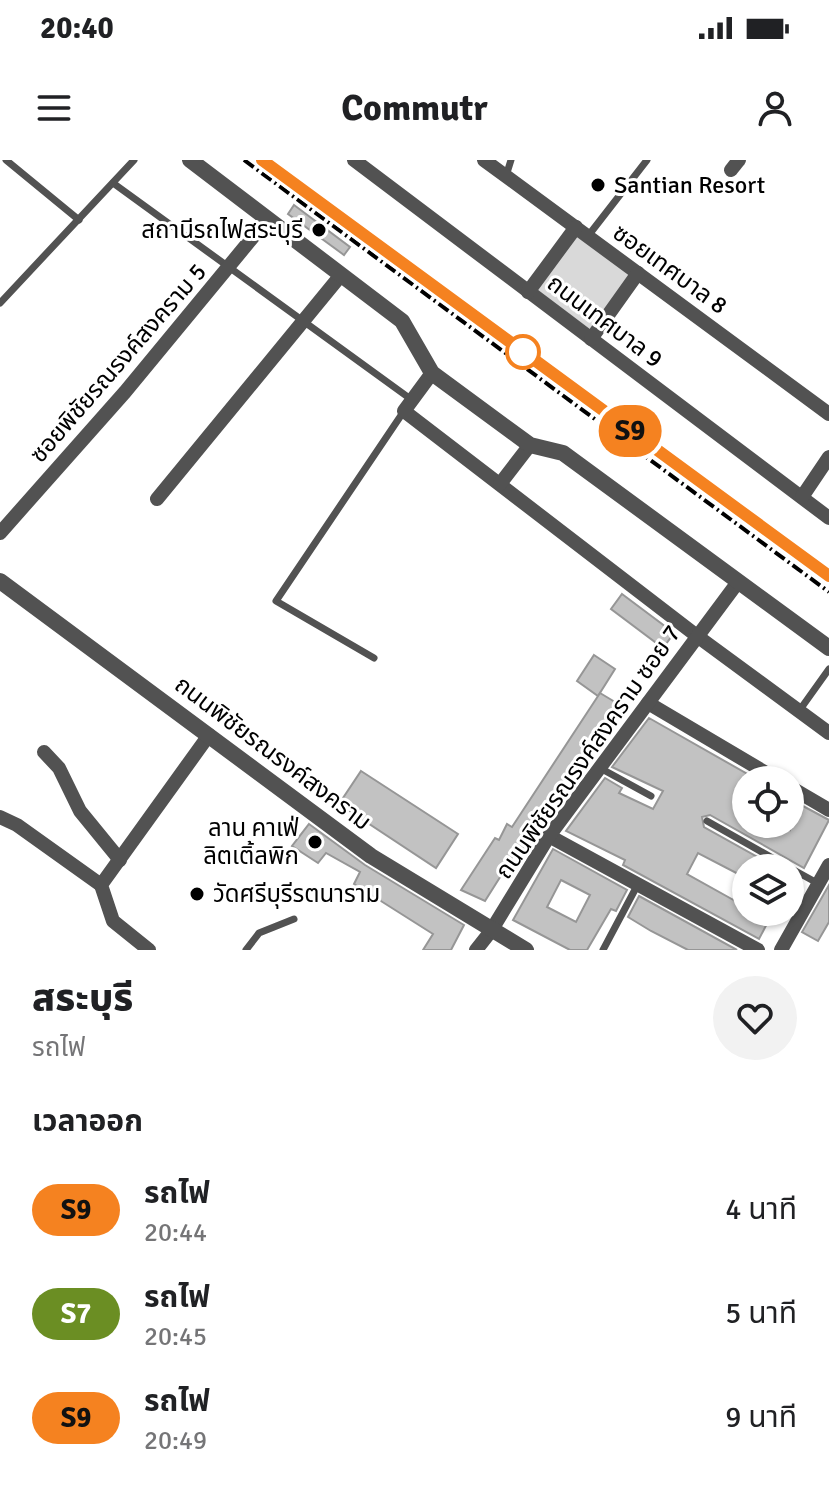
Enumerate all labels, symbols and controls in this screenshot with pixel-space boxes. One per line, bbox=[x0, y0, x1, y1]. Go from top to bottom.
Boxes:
text: 20:40 bbox=[40, 10, 114, 47]
icon: menu bbox=[32, 86, 76, 130]
text: Commutr bbox=[341, 86, 488, 131]
icon: person bbox=[753, 86, 797, 130]
place label: Santian Resort bbox=[614, 170, 765, 200]
marker: Santian Resort bbox=[589, 176, 607, 194]
place label: สถานีรถไฟสระบุรี bbox=[141, 215, 303, 245]
street label: ซอยเทศบาล 8 bbox=[607, 217, 733, 321]
marker: สถานีรถไฟสระบุรี bbox=[310, 221, 328, 239]
street label: ซอยพิชัยรณรงค์สงคราม 5 bbox=[23, 257, 213, 469]
street label: ถนนเทศบาล 9 bbox=[541, 268, 669, 374]
unlabelled marker bbox=[506, 335, 540, 369]
line badge: S9 bbox=[594, 405, 666, 457]
text: S9 bbox=[615, 414, 645, 448]
street label: ถนนพิชัยรณรงค์สงคราม ซอย 7 bbox=[489, 619, 687, 885]
street label: ถนนพิชัยรณรงค์สงคราม bbox=[169, 669, 377, 837]
map controls bbox=[732, 766, 804, 926]
button: locate bbox=[732, 766, 804, 838]
place label: ลาน คาเฟ่ ลิตเติ้ลพิก bbox=[203, 813, 299, 871]
marker: ลาน คาเฟ่ ลิตเติ้ลพิก bbox=[306, 833, 324, 851]
button: layers bbox=[732, 854, 804, 926]
place label: วัดศรีบุรีรตนาราม bbox=[213, 879, 380, 909]
marker: วัดศรีบุรีรตนาราม bbox=[188, 885, 206, 903]
text: สระบุรี bbox=[32, 974, 133, 1021]
button: heart bbox=[713, 976, 797, 1060]
text: รถไฟ bbox=[32, 1032, 85, 1064]
text: เวลาออก bbox=[32, 1103, 143, 1140]
text: รถไฟ bbox=[144, 1175, 210, 1212]
text: 4 นาที bbox=[725, 1191, 797, 1228]
text: S9 bbox=[61, 1193, 91, 1227]
text: 20:44 bbox=[144, 1217, 207, 1249]
text: รถไฟ bbox=[144, 1279, 210, 1316]
text: 5 นาที bbox=[725, 1295, 797, 1332]
text: S7 bbox=[61, 1297, 91, 1331]
text: 20:45 bbox=[144, 1321, 207, 1353]
text: รถไฟ bbox=[144, 1383, 210, 1420]
text: 9 นาที bbox=[725, 1399, 797, 1436]
text: S9 bbox=[61, 1401, 91, 1435]
text: 20:49 bbox=[144, 1425, 207, 1457]

